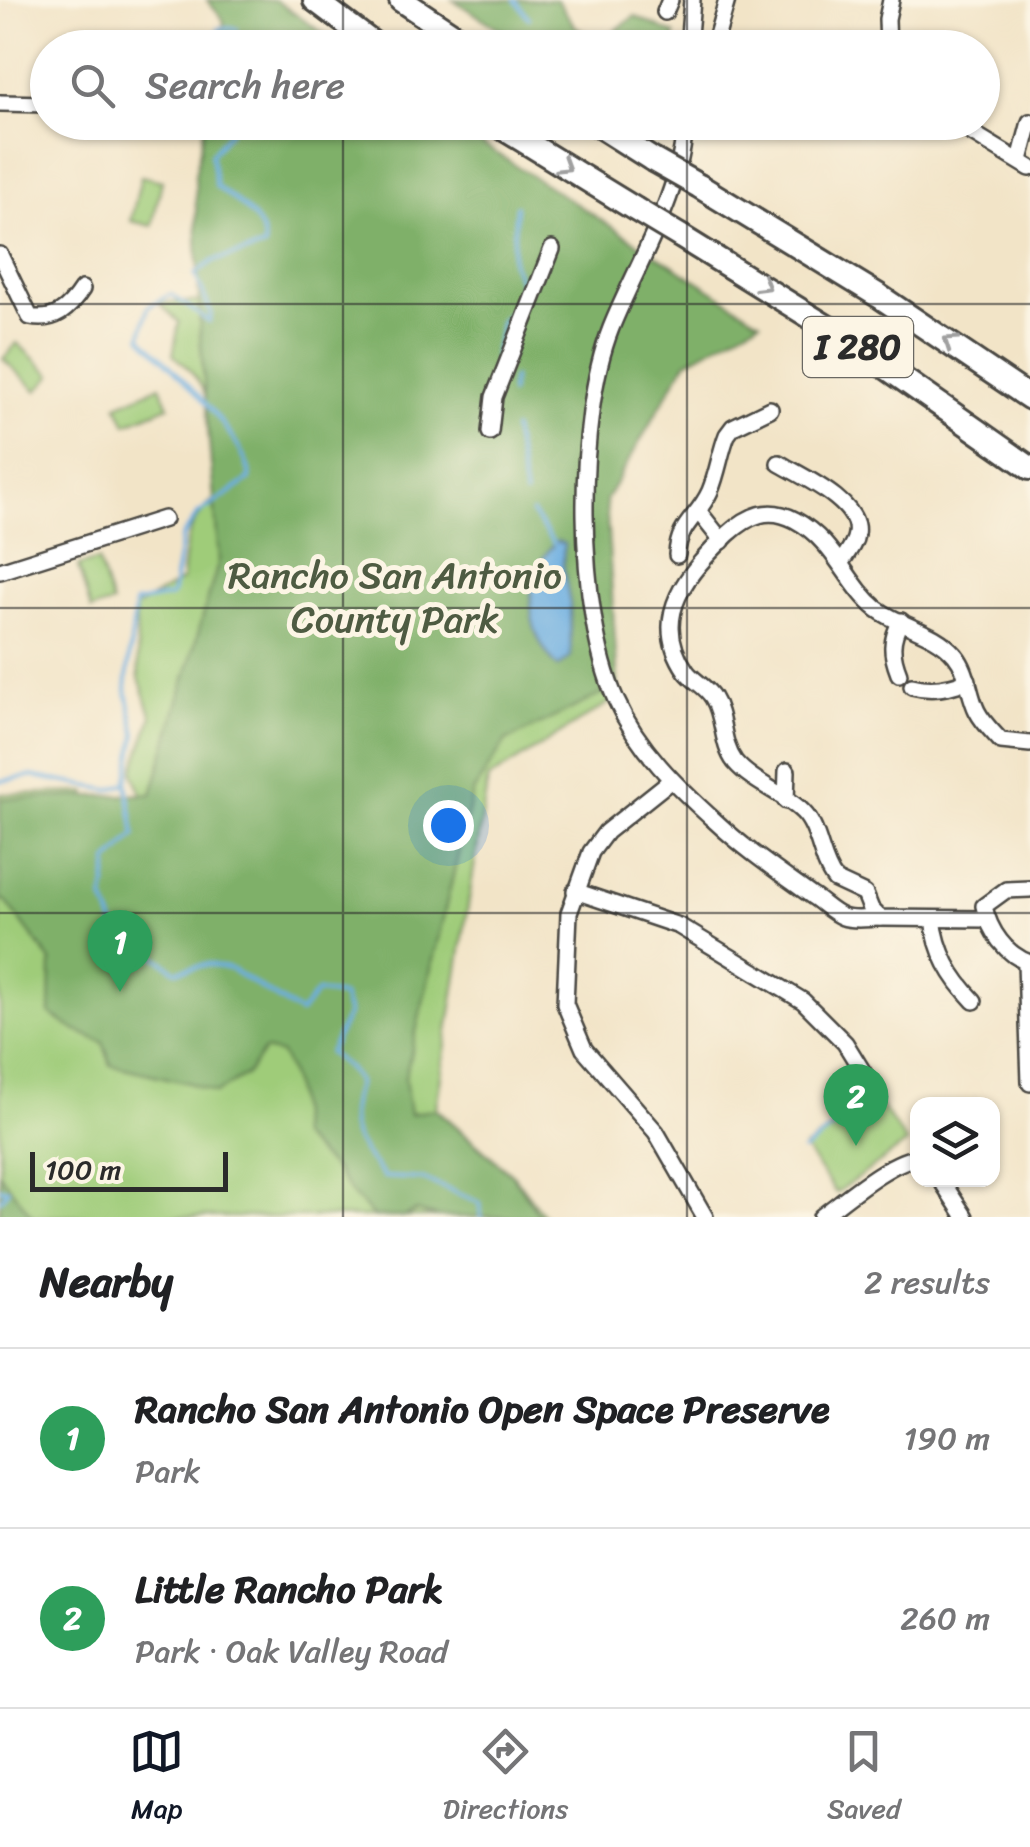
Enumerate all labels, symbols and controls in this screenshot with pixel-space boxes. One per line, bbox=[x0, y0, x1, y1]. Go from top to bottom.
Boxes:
search box bbox=[30, 30, 1000, 140]
text: Search here bbox=[145, 52, 345, 119]
icon: search bbox=[65, 58, 120, 113]
one-way arrow bbox=[553, 154, 571, 173]
one-way arrow bbox=[753, 273, 771, 292]
road number: I 280 bbox=[803, 317, 913, 377]
one-way arrow bbox=[942, 336, 960, 355]
park label: Rancho San Antonio County Park bbox=[228, 542, 562, 653]
your location bbox=[423, 800, 474, 851]
pin: 1 bbox=[88, 910, 152, 992]
pin: 2 bbox=[824, 1064, 888, 1146]
map controls bbox=[910, 1097, 1000, 1187]
button: layers bbox=[910, 1097, 1000, 1187]
text: 100 m bbox=[45, 1145, 121, 1194]
scale bar bbox=[30, 1147, 228, 1192]
text: Nearby bbox=[40, 1245, 173, 1319]
text: 2 results bbox=[864, 1254, 990, 1311]
text: Rancho San Antonio Open Space Preserve bbox=[135, 1376, 830, 1443]
text: 1 bbox=[66, 1410, 79, 1467]
text: 190 m bbox=[904, 1410, 990, 1467]
text: Park bbox=[135, 1443, 201, 1500]
text: Little Rancho Park bbox=[135, 1556, 443, 1623]
text: 2 bbox=[63, 1590, 82, 1647]
text: 260 m bbox=[900, 1590, 990, 1647]
text: Park · Oak Valley Road bbox=[135, 1623, 448, 1680]
tab: Map bbox=[129, 1724, 184, 1833]
tab: Directions bbox=[443, 1724, 568, 1833]
tab: Saved bbox=[827, 1724, 901, 1833]

